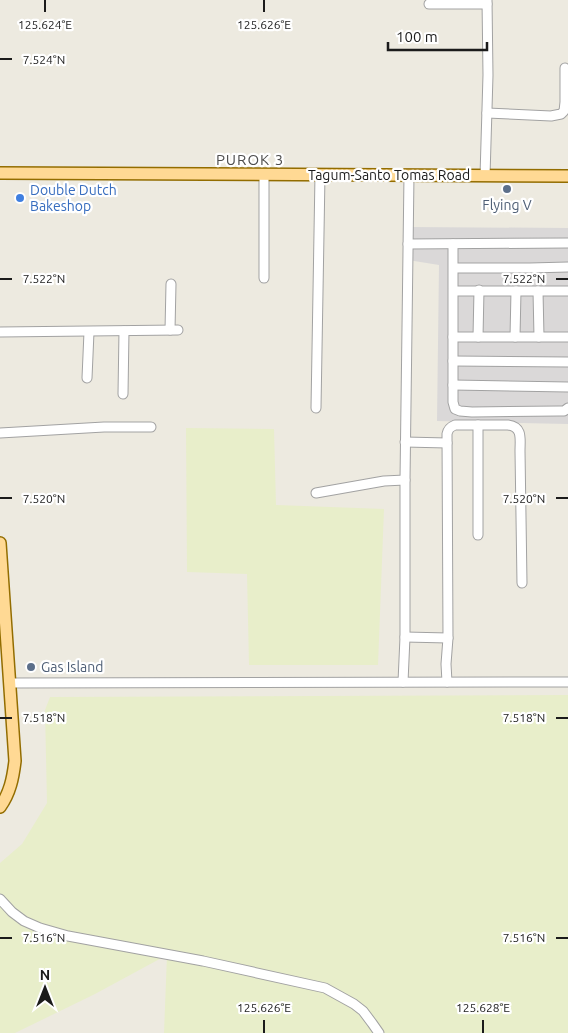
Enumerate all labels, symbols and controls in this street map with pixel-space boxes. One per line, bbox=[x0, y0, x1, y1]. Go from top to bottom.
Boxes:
text: 125.624°E bbox=[18, 18, 72, 31]
text: 125.626°E bbox=[237, 18, 291, 31]
scale bar bbox=[388, 20, 487, 52]
text: 100 m bbox=[396, 28, 438, 45]
text: 7.524°N bbox=[23, 53, 65, 66]
district label: PUROK 3 bbox=[216, 151, 284, 168]
street label: Tagum-Santo Tomas Road bbox=[308, 167, 470, 183]
place label: Double Dutch Bakeshop bbox=[30, 182, 117, 214]
marker: Flying V bbox=[501, 183, 513, 195]
marker: Double Dutch Bakeshop bbox=[14, 192, 26, 204]
place label: Flying V bbox=[482, 197, 532, 213]
text: 7.522°N bbox=[23, 272, 65, 285]
text: 7.522°N bbox=[503, 272, 545, 285]
text: 7.520°N bbox=[23, 492, 65, 505]
text: 7.520°N bbox=[503, 492, 545, 505]
place label: Gas Island bbox=[41, 659, 104, 675]
marker: Gas Island bbox=[25, 661, 37, 673]
text: 7.518°N bbox=[23, 711, 65, 724]
text: 7.518°N bbox=[503, 711, 545, 724]
text: 7.516°N bbox=[23, 931, 65, 944]
text: 7.516°N bbox=[503, 931, 545, 944]
north arrow bbox=[20, 963, 70, 1013]
text: N bbox=[40, 967, 50, 983]
text: 125.626°E bbox=[237, 1001, 291, 1014]
text: 125.628°E bbox=[456, 1001, 510, 1014]

